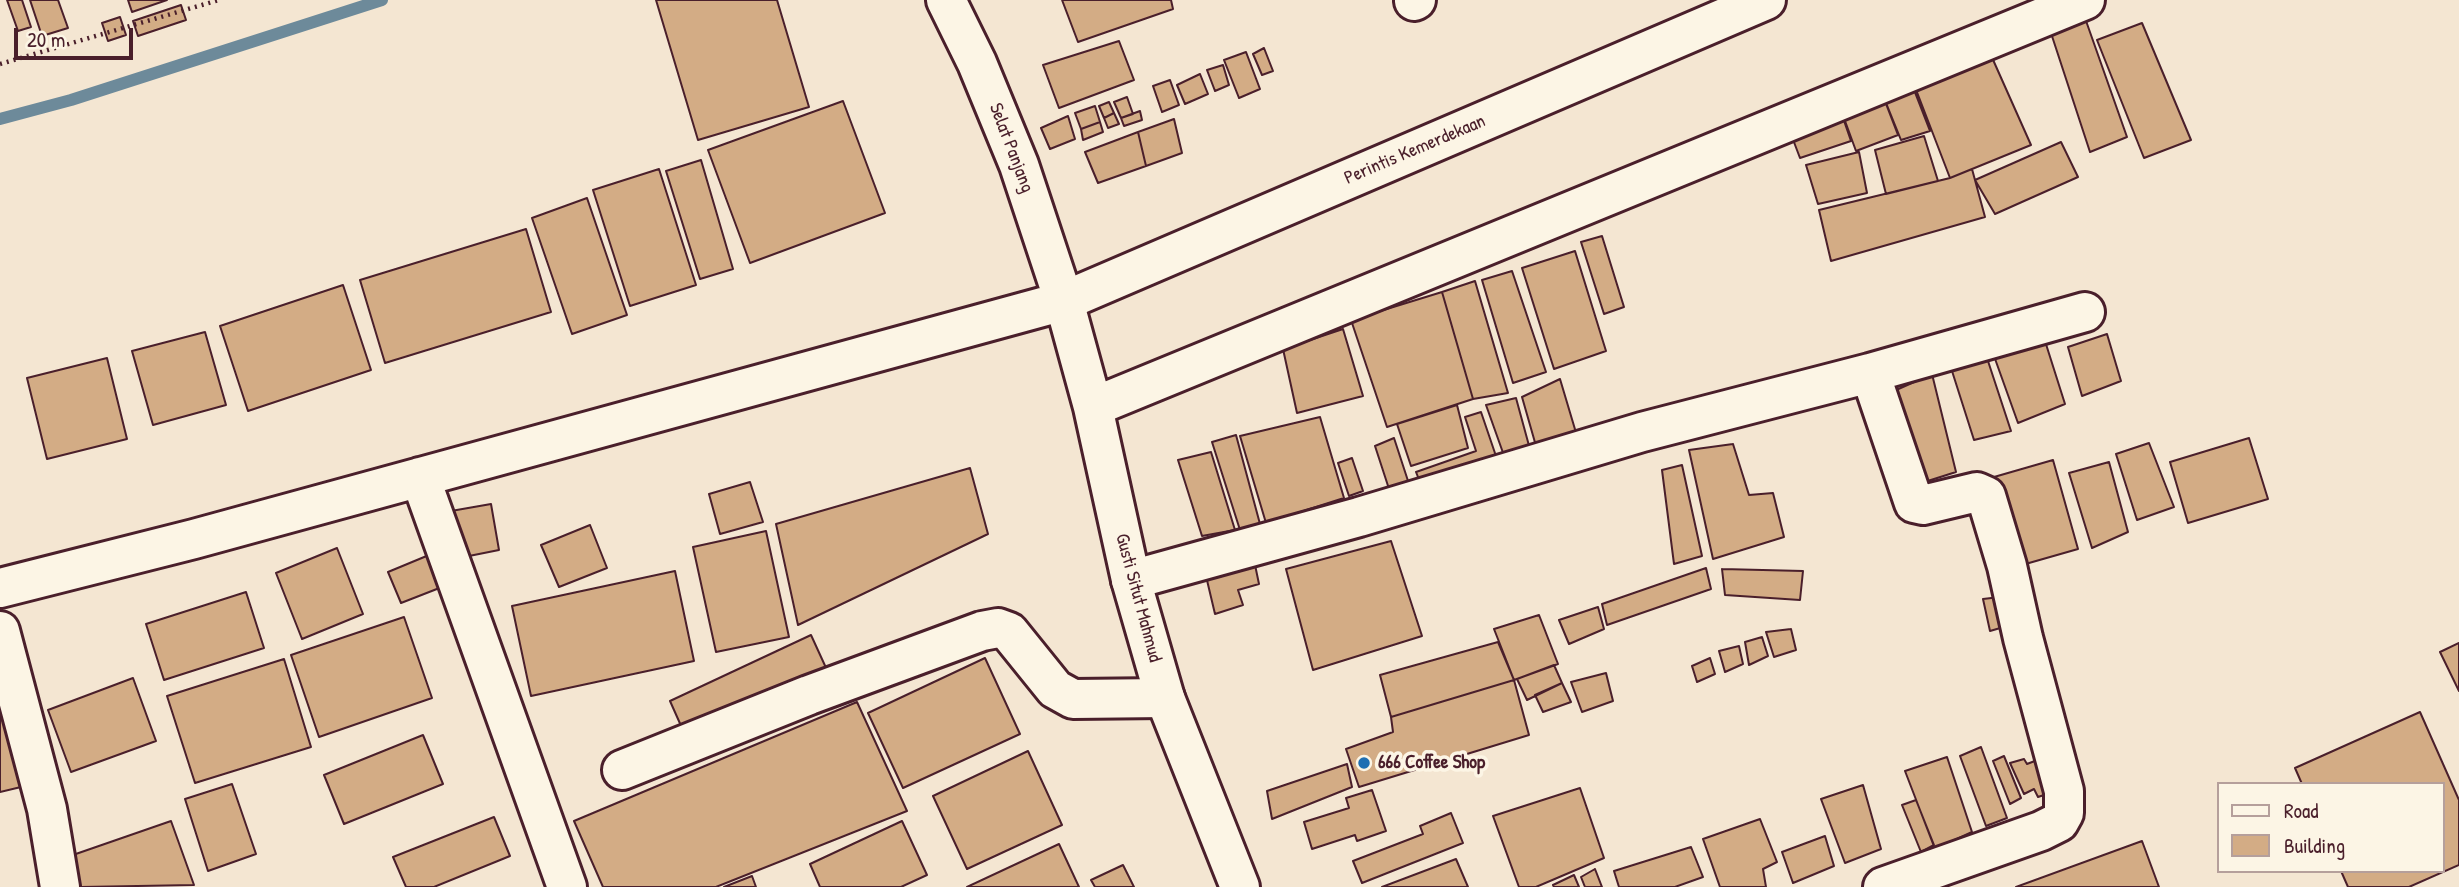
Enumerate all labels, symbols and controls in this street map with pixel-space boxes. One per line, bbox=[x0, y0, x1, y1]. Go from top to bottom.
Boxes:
scale bar bbox=[18, 14, 136, 58]
text: 20 m bbox=[27, 25, 65, 54]
street label: Selat Panjang bbox=[984, 100, 1038, 196]
street label: Perintis Kemerdekaan bbox=[1341, 110, 1489, 190]
street label: Gusti Situt Mahmud bbox=[1110, 531, 1166, 665]
place label: 666 Coffee Shop bbox=[1378, 752, 1485, 774]
marker: 666 Coffee Shop bbox=[1356, 755, 1372, 771]
legend bbox=[2218, 782, 2445, 873]
text: Road bbox=[2284, 796, 2318, 825]
text: Building bbox=[2284, 831, 2345, 860]

